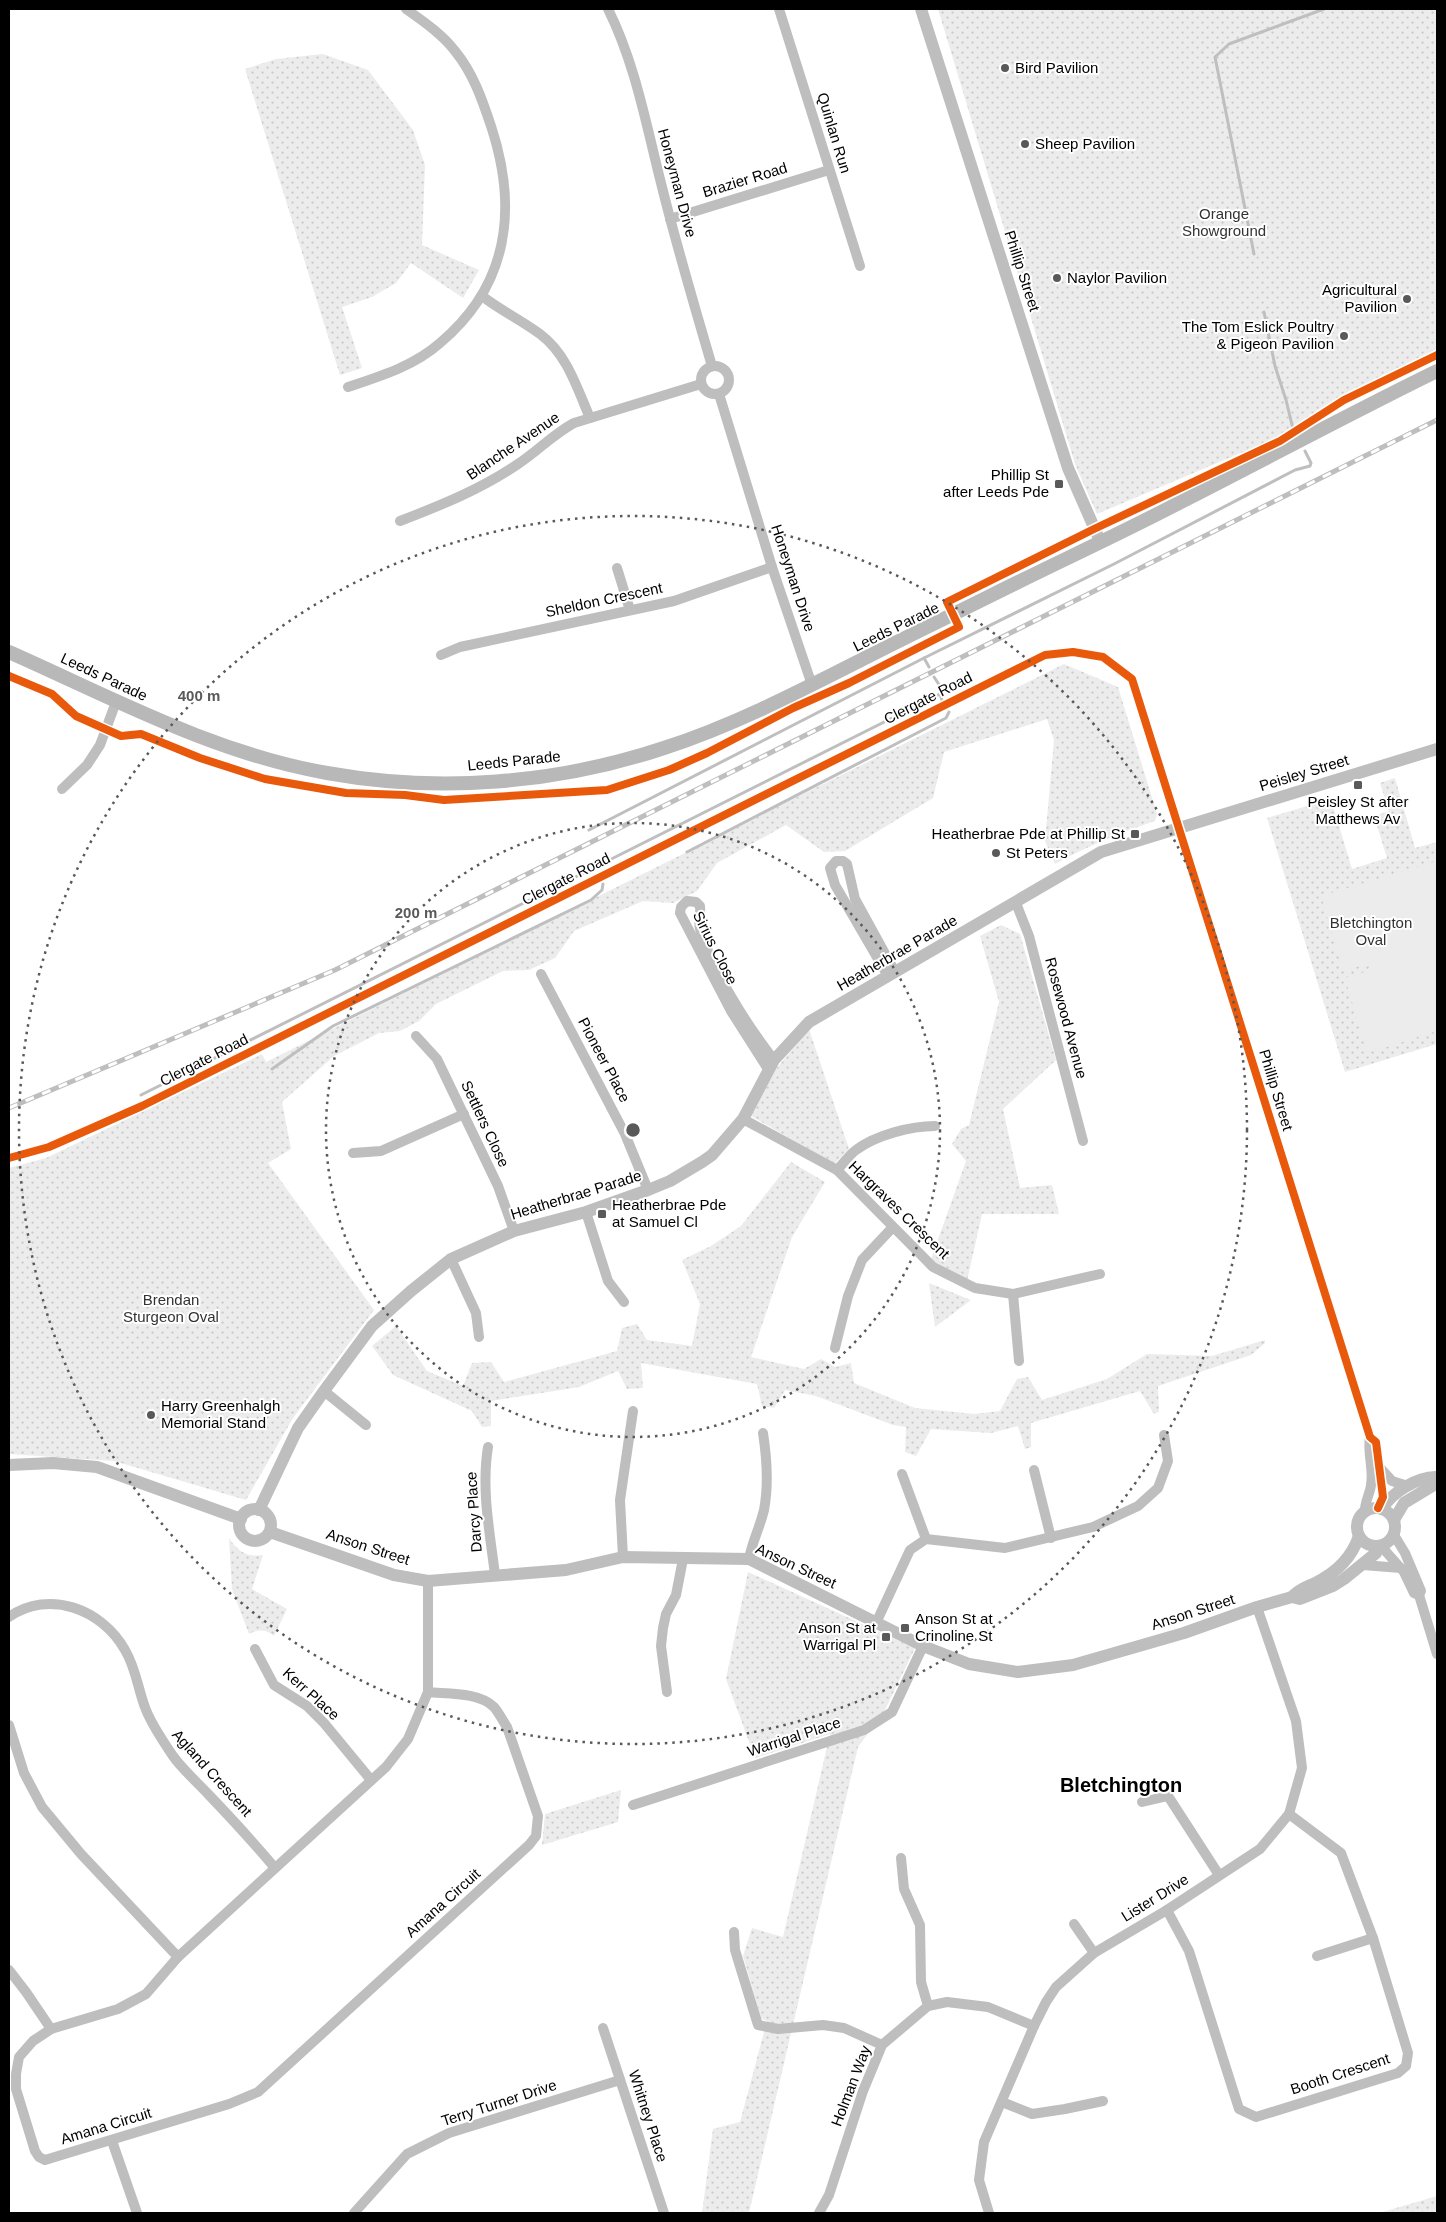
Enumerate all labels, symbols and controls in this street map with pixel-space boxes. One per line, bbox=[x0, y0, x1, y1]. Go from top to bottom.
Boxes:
place label: Bird Pavilion bbox=[1015, 59, 1098, 76]
marker: Bird Pavilion bbox=[999, 62, 1011, 74]
street label: Quinlan Run bbox=[814, 90, 855, 175]
street label: Honeyman Drive bbox=[655, 127, 700, 239]
place label: Sheep Pavilion bbox=[1035, 135, 1135, 152]
marker: Sheep Pavilion bbox=[1019, 138, 1031, 150]
street label: Brazier Road bbox=[701, 159, 789, 200]
park label: Orange Showground bbox=[1182, 205, 1266, 239]
street label: Phillip Street bbox=[1001, 228, 1044, 314]
place label: Naylor Pavilion bbox=[1067, 269, 1167, 286]
marker: Naylor Pavilion bbox=[1051, 272, 1063, 284]
place label: Agricultural Pavilion bbox=[1322, 281, 1397, 315]
marker: Agricultural Pavilion bbox=[1401, 293, 1413, 305]
place label: The Tom Eslick Poultry & Pigeon Pavilion bbox=[1182, 318, 1334, 352]
marker: The Tom Eslick Poultry & Pigeon Pavilion bbox=[1338, 330, 1350, 342]
street label: Blanche Avenue bbox=[463, 408, 562, 483]
place label: Phillip St after Leeds Pde bbox=[943, 466, 1050, 500]
marker: Phillip St after Leeds Pde bbox=[1053, 478, 1065, 490]
street label: Honeyman Drive bbox=[768, 522, 819, 634]
street label: Sheldon Crescent bbox=[544, 579, 665, 620]
street label: Leeds Parade bbox=[850, 598, 941, 655]
street label: Leeds Parade bbox=[58, 649, 150, 704]
street label: Clergate Road bbox=[881, 668, 975, 727]
text: 400 m bbox=[178, 687, 220, 704]
street label: Leeds Parade bbox=[467, 747, 561, 774]
street label: Peisley Street bbox=[1257, 751, 1351, 794]
marker: Peisley St after Matthews Av bbox=[1352, 779, 1364, 791]
place label: Peisley St after Matthews Av bbox=[1308, 793, 1408, 827]
place label: Heatherbrae Pde at Phillip St bbox=[932, 825, 1126, 842]
marker: Heatherbrae Pde at Phillip St bbox=[1129, 828, 1141, 840]
place label: St Peters bbox=[1006, 844, 1068, 861]
marker: St Peters bbox=[990, 847, 1002, 859]
street label: Clergate Road bbox=[519, 849, 613, 908]
text: 200 m bbox=[395, 904, 437, 921]
street label: Sirius Close bbox=[690, 908, 741, 987]
street label: Heatherbrae Parade bbox=[834, 911, 960, 994]
park label: Bletchington Oval bbox=[1330, 914, 1412, 948]
street label: Rosewood Avenue bbox=[1042, 955, 1091, 1080]
street label: Pioneer Place bbox=[575, 1015, 634, 1105]
street label: Clergate Road bbox=[157, 1030, 251, 1089]
street label: Phillip Street bbox=[1256, 1047, 1297, 1133]
street label: Settlers Close bbox=[458, 1078, 513, 1170]
centre of rings bbox=[624, 1121, 642, 1139]
street label: Hargraves Crescent bbox=[845, 1157, 954, 1263]
street label: Heatherbrae Parade bbox=[508, 1167, 643, 1223]
place label: Heatherbrae Pde at Samuel Cl bbox=[612, 1196, 726, 1230]
marker: Heatherbrae Pde at Samuel Cl bbox=[596, 1208, 608, 1220]
park label: Brendan Sturgeon Oval bbox=[123, 1291, 219, 1325]
place label: Harry Greenhalgh Memorial Stand bbox=[161, 1397, 280, 1431]
marker: Harry Greenhalgh Memorial Stand bbox=[145, 1409, 157, 1421]
street label: Darcy Place bbox=[462, 1471, 485, 1553]
street label: Anson Street bbox=[324, 1525, 413, 1568]
street label: Anson Street bbox=[753, 1540, 840, 1592]
street label: Anson Street bbox=[1149, 1590, 1238, 1633]
place label: Anson St at Crinoline St bbox=[915, 1610, 993, 1644]
place label: Anson St at Warrigal Pl bbox=[798, 1619, 877, 1653]
marker: Anson St at Crinoline St bbox=[899, 1622, 911, 1634]
marker: Anson St at Warrigal Pl bbox=[880, 1631, 892, 1643]
street label: Kerr Place bbox=[280, 1664, 343, 1723]
street label: Warrigal Place bbox=[745, 1713, 843, 1760]
street label: Agland Crescent bbox=[169, 1726, 256, 1820]
district label: Bletchington bbox=[1060, 1774, 1182, 1796]
street label: Amana Circuit bbox=[402, 1864, 484, 1940]
street label: Lister Drive bbox=[1118, 1870, 1191, 1925]
street label: Holman Way bbox=[827, 2042, 874, 2129]
street label: Booth Crescent bbox=[1288, 2049, 1392, 2098]
street label: Whitney Place bbox=[626, 2068, 671, 2164]
street label: Terry Turner Drive bbox=[439, 2076, 559, 2129]
street label: Amana Circuit bbox=[58, 2103, 154, 2147]

